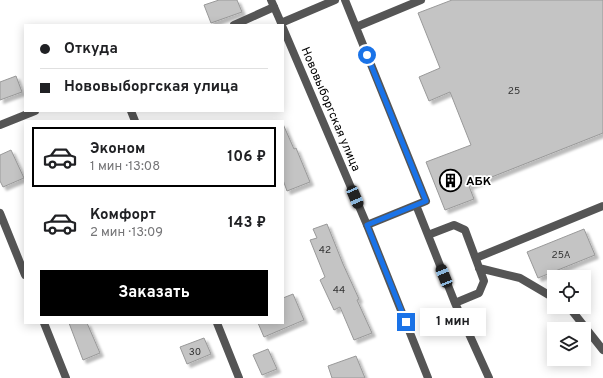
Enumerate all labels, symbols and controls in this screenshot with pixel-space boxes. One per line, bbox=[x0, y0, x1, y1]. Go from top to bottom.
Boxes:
text: Откуда bbox=[64, 40, 118, 59]
street label: Нововыборгская улица bbox=[297, 45, 364, 174]
route start bbox=[358, 46, 376, 64]
text: Нововыборгская улица bbox=[64, 78, 238, 97]
house number: 25 bbox=[508, 85, 520, 98]
icon: car bbox=[42, 139, 78, 175]
text: Эконом bbox=[90, 140, 145, 159]
text: 106 ₽ bbox=[227, 148, 266, 167]
text: 1 мин · 13:08 bbox=[90, 159, 160, 175]
building icon: АБК bbox=[437, 168, 463, 194]
place label: АБК bbox=[466, 174, 492, 190]
car bbox=[345, 184, 365, 210]
icon: car bbox=[42, 205, 78, 241]
text: Комфорт bbox=[90, 206, 156, 225]
text: 143 ₽ bbox=[228, 214, 266, 233]
text: 2 мин · 13:09 bbox=[90, 225, 163, 241]
house number: 42 bbox=[319, 244, 331, 257]
house number: 25А bbox=[552, 249, 571, 262]
car bbox=[434, 263, 454, 289]
button: Заказать bbox=[40, 270, 268, 316]
map controls bbox=[547, 270, 591, 366]
button: locate bbox=[547, 270, 591, 314]
house number: 44 bbox=[333, 284, 345, 297]
callout: 1 мин bbox=[420, 308, 486, 336]
route end bbox=[397, 313, 415, 331]
text: 1 мин bbox=[436, 314, 470, 330]
button: layers bbox=[547, 322, 591, 366]
house number: 30 bbox=[189, 346, 201, 359]

